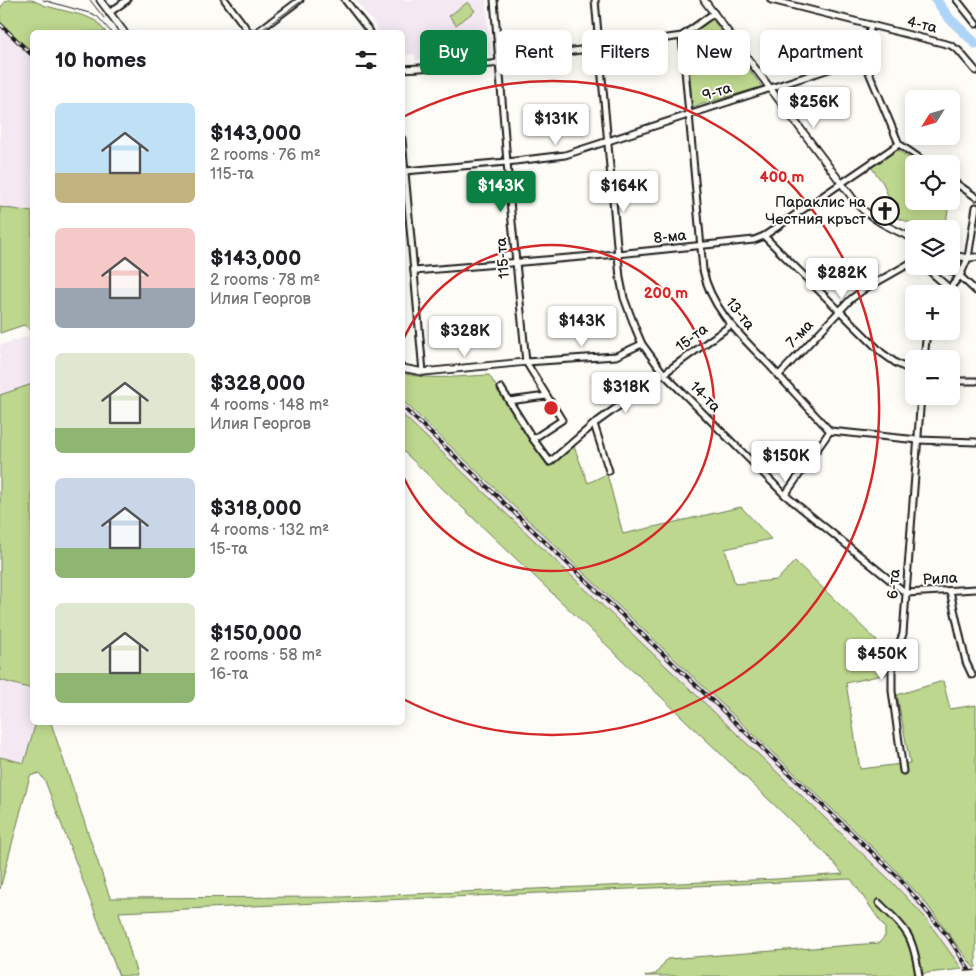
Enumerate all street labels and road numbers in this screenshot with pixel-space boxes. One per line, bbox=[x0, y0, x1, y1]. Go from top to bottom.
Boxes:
street label: 4-та bbox=[905, 12, 939, 38]
street label: 9-та bbox=[700, 78, 734, 106]
street label: 8-ма bbox=[653, 226, 688, 248]
street label: 115-та bbox=[492, 237, 514, 279]
street label: 13-та bbox=[721, 294, 759, 334]
street label: 7-ма bbox=[782, 316, 818, 352]
street label: 15-та bbox=[672, 320, 712, 356]
street label: 14-та bbox=[686, 378, 725, 417]
street label: 6-та bbox=[883, 568, 905, 600]
street label: Рила bbox=[922, 569, 958, 589]

